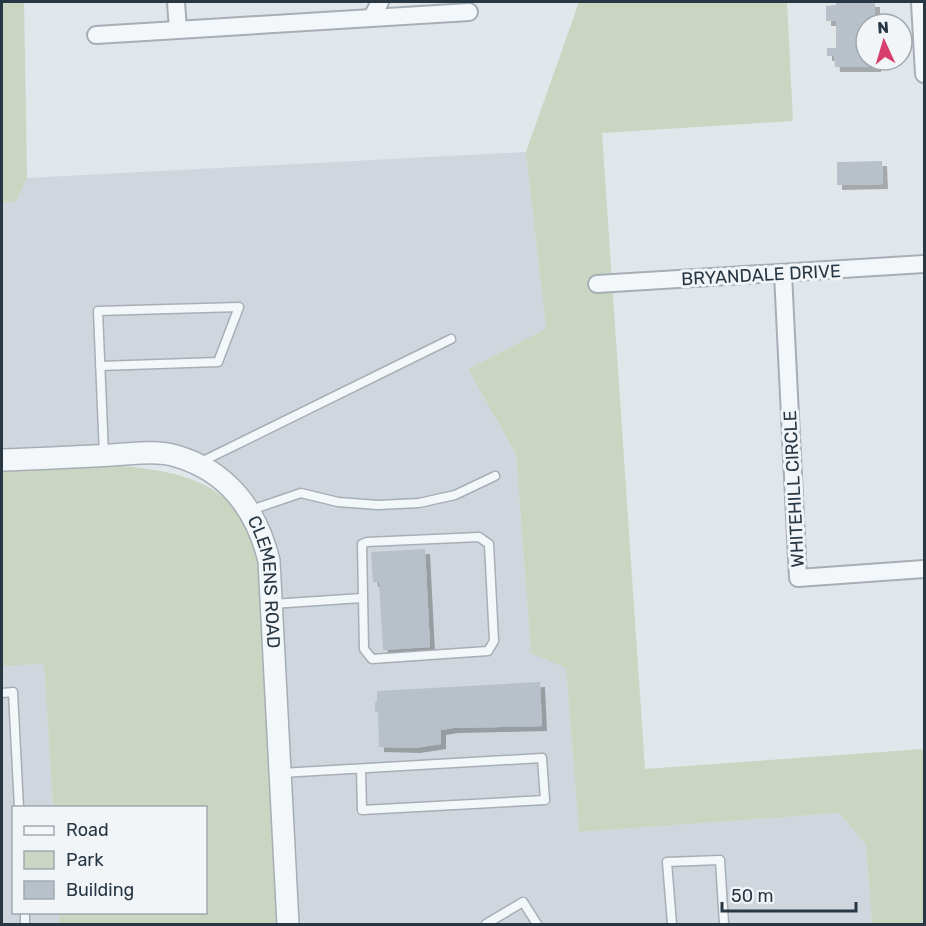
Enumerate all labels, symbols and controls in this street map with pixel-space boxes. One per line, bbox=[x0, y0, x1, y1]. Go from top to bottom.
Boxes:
north arrow bbox=[854, 12, 914, 72]
text: N bbox=[877, 18, 889, 37]
street label: BRYANDALE DRIVE bbox=[681, 260, 841, 290]
street label: WHITEHILL CIRCLE bbox=[779, 410, 809, 568]
street label: CLEMENS ROAD bbox=[243, 512, 285, 649]
legend bbox=[12, 806, 207, 914]
text: Road bbox=[66, 819, 109, 841]
text: Park bbox=[66, 849, 104, 871]
scale bar bbox=[722, 875, 856, 913]
text: Building bbox=[66, 879, 134, 901]
text: 50 m bbox=[731, 885, 774, 907]

